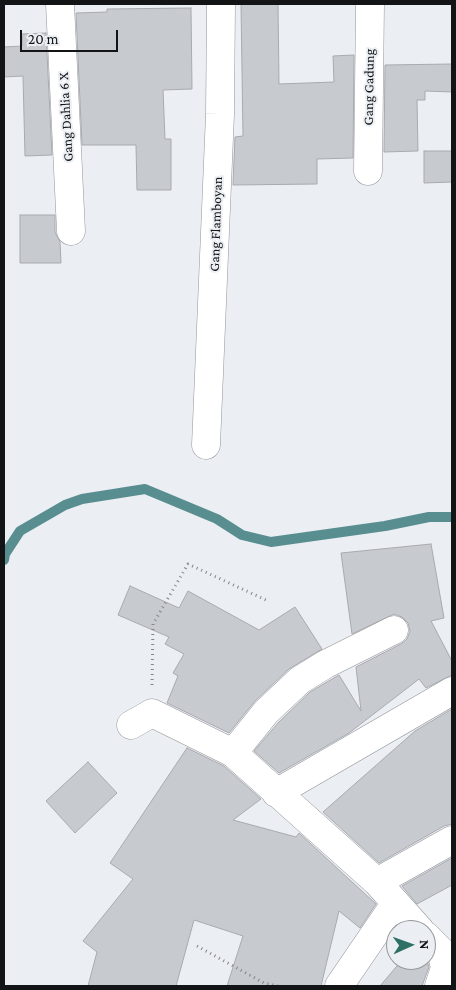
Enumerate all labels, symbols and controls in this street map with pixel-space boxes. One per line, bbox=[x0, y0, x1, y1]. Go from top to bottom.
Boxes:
scale bar bbox=[22, 20, 120, 52]
text: 20 m bbox=[28, 31, 59, 47]
street label: Gang Gadung bbox=[360, 49, 378, 125]
street label: Gang Dahlia 6 X bbox=[55, 72, 77, 162]
street label: Gang Flamboyan bbox=[206, 176, 226, 272]
north arrow bbox=[386, 920, 436, 970]
text: N bbox=[417, 939, 433, 950]

